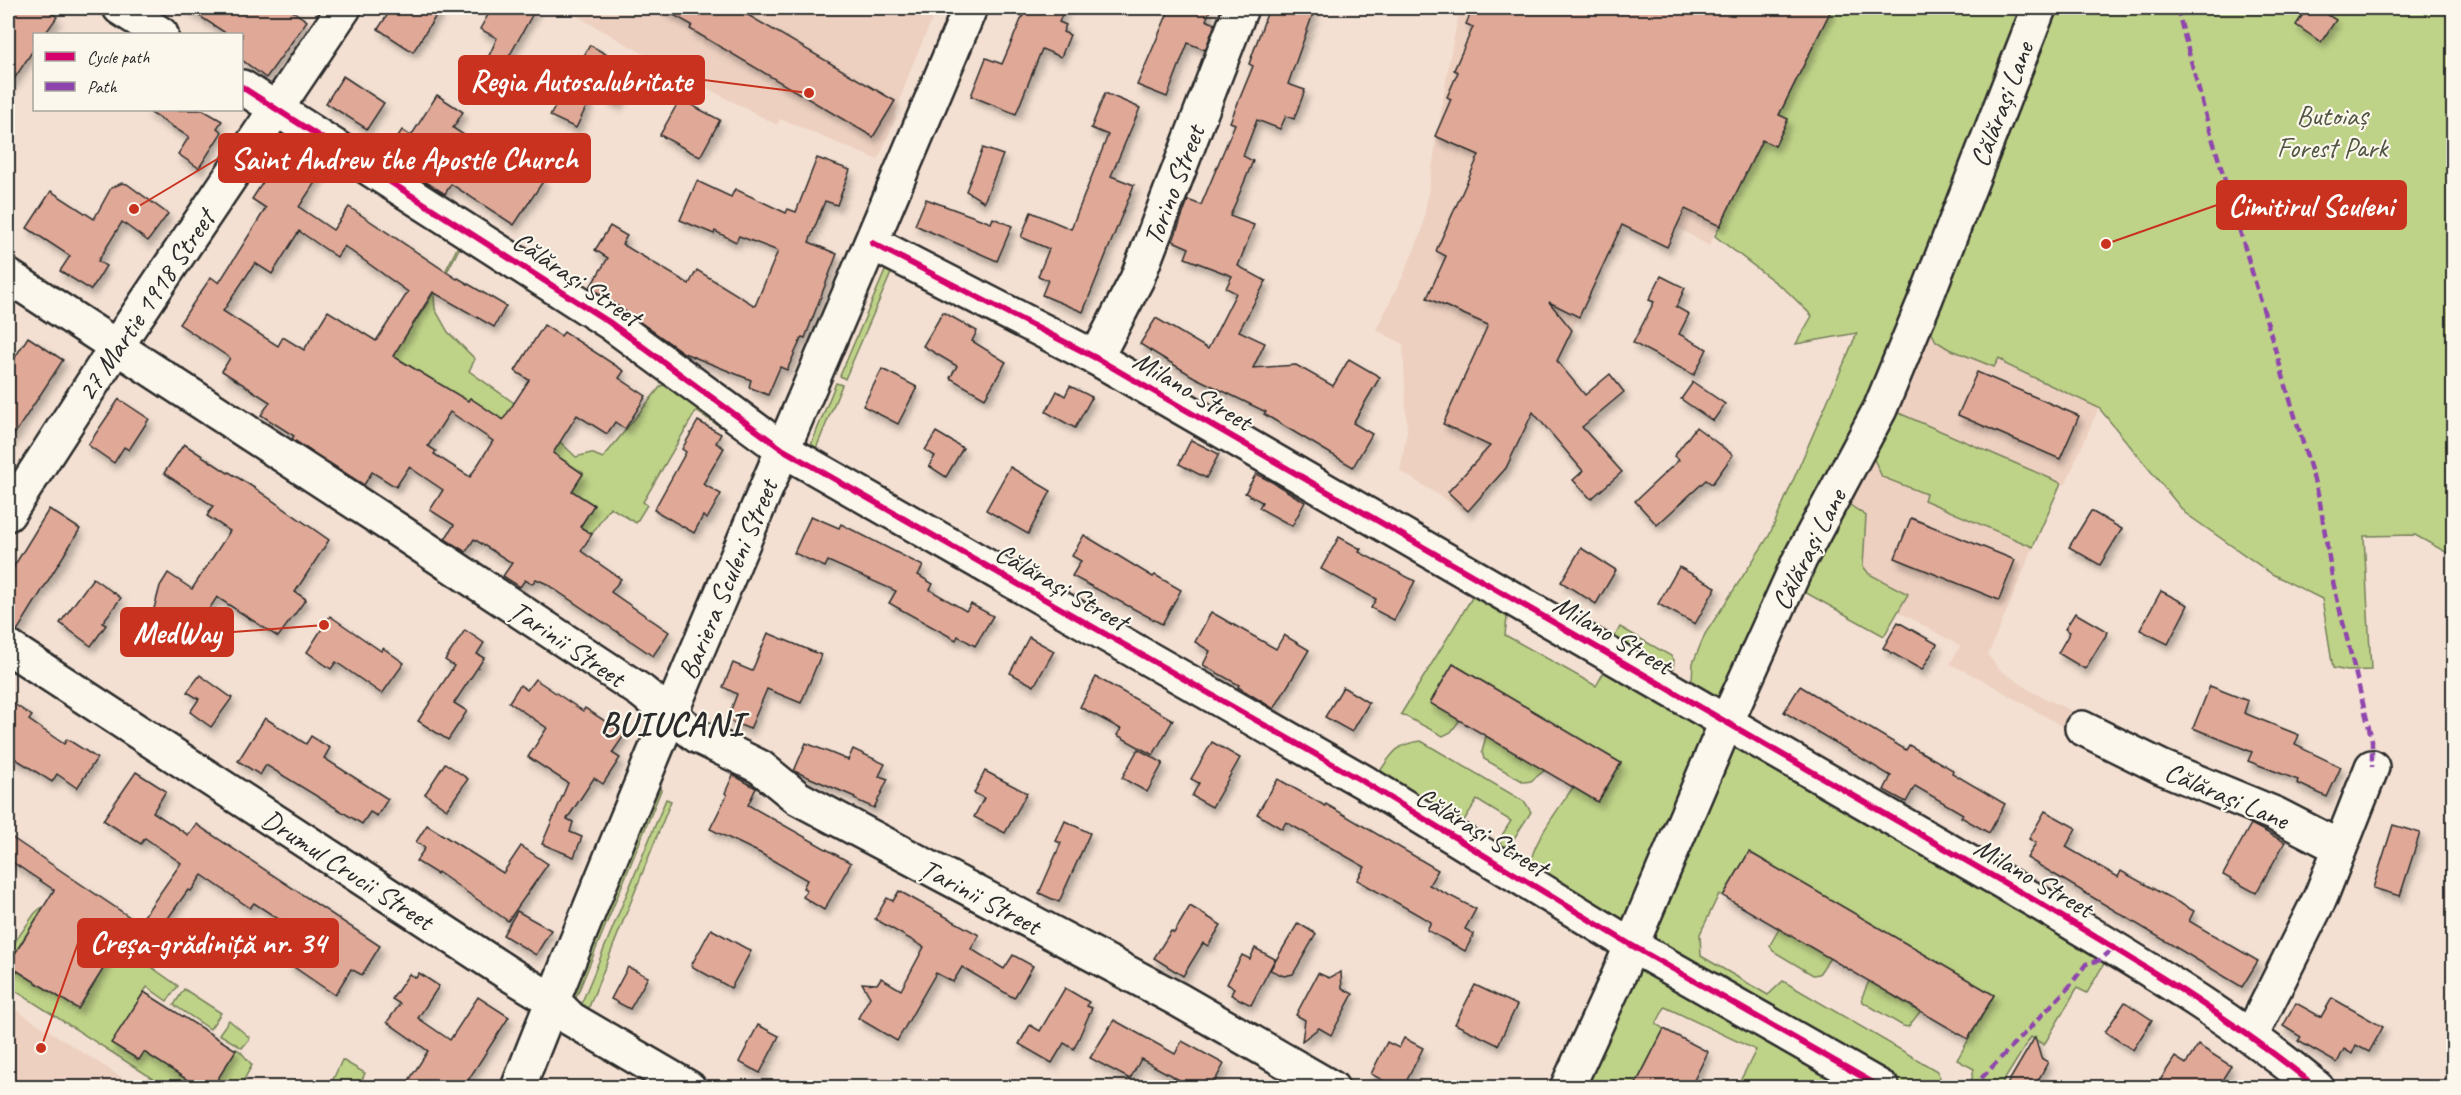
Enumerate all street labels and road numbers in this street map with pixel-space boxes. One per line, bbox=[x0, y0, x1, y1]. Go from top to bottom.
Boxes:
street label: Călărași Lane bbox=[1962, 35, 2042, 172]
street label: Torino Street bbox=[1135, 118, 1213, 250]
street label: 27 Martie 1918 Street bbox=[69, 200, 224, 408]
street label: Călărași Street bbox=[506, 223, 651, 336]
street label: Milano Street bbox=[1127, 342, 1261, 440]
street label: Bariera Sculeni Street bbox=[670, 472, 786, 684]
street label: Călărași Lane bbox=[1763, 481, 1855, 616]
street label: Călărași Street bbox=[989, 534, 1137, 640]
street label: Milano Street bbox=[1547, 586, 1681, 684]
street label: Țarinii Street bbox=[504, 592, 634, 696]
street label: Călărași Lane bbox=[2160, 754, 2296, 838]
street label: Călărași Street bbox=[1410, 779, 1557, 886]
street label: Drumul Crucii Street bbox=[256, 801, 442, 939]
street label: Milano Street bbox=[1968, 829, 2102, 927]
street label: Țarinii Street bbox=[915, 850, 1049, 944]

